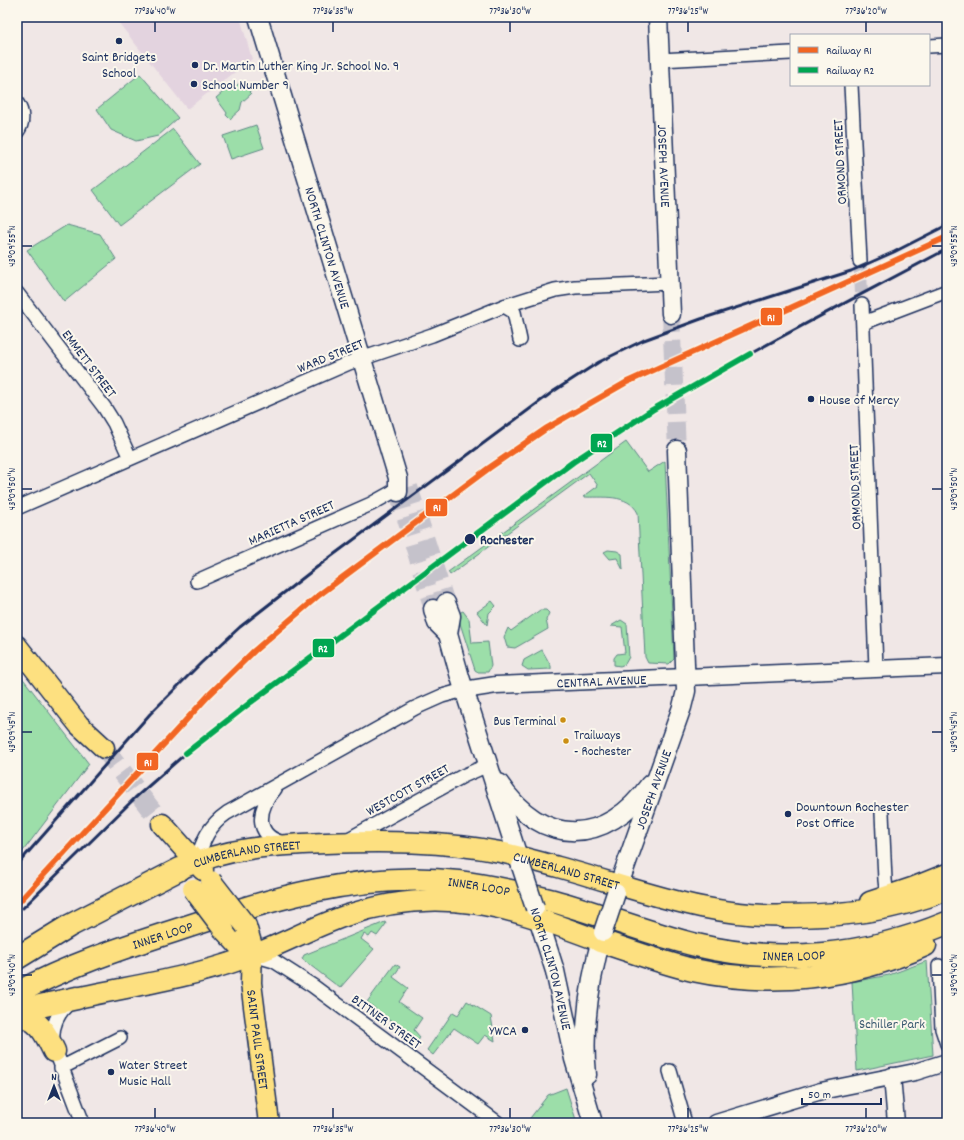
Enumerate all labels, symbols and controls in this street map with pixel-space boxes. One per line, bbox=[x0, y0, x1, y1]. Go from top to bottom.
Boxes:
text: 77°36'40"W bbox=[134, 5, 176, 19]
text: 77°36'35"W bbox=[313, 5, 354, 19]
text: 77°36'30"W bbox=[489, 5, 531, 19]
text: 77°36'25"W bbox=[668, 5, 708, 19]
text: 77°36'20"W bbox=[845, 5, 887, 19]
legend bbox=[790, 34, 930, 86]
marker: Saint Bridgets School bbox=[114, 36, 124, 46]
text: Railway R1 bbox=[826, 43, 872, 60]
place label: Saint Bridgets School bbox=[82, 48, 156, 84]
place label: Dr. Martin Luther King Jr. School No. 9 bbox=[203, 57, 399, 77]
marker: Dr. Martin Luther King Jr. School No. 9 bbox=[190, 60, 200, 70]
text: Railway R2 bbox=[826, 63, 875, 80]
place label: School Number 9 bbox=[202, 76, 289, 96]
marker: School Number 9 bbox=[189, 79, 199, 89]
street label: ORMOND STREET bbox=[829, 118, 853, 205]
street label: JOSEPH AVENUE bbox=[651, 124, 674, 209]
street label: NORTH CLINTON AVENUE bbox=[298, 185, 354, 312]
text: 43°09'55"N bbox=[6, 225, 20, 267]
text: 43°09'55"N bbox=[948, 225, 962, 267]
line badge: R1 bbox=[760, 307, 783, 326]
text: R1 bbox=[767, 311, 775, 327]
street label: EMMETT STREET bbox=[56, 326, 121, 403]
street label: WARD STREET bbox=[295, 334, 367, 379]
place label: House of Mercy bbox=[819, 391, 899, 411]
marker: House of Mercy bbox=[806, 394, 816, 404]
line badge: R2 bbox=[590, 433, 613, 453]
text: R2 bbox=[597, 437, 607, 453]
street label: ORMOND STREET bbox=[845, 444, 867, 530]
text: 43°09'50"N bbox=[6, 468, 20, 510]
text: 43°09'50"N bbox=[948, 468, 962, 510]
street label: MARIETTA STREET bbox=[246, 496, 338, 552]
line badge: R1 bbox=[425, 498, 448, 517]
text: R1 bbox=[433, 501, 441, 517]
place label: Rochester bbox=[480, 531, 534, 551]
marker: Rochester bbox=[463, 532, 477, 546]
line badge: R2 bbox=[312, 638, 335, 658]
text: R2 bbox=[318, 642, 328, 658]
street label: CENTRAL AVENUE bbox=[556, 671, 648, 694]
text: 43°09'45"N bbox=[6, 711, 20, 753]
text: 43°09'45"N bbox=[948, 711, 962, 753]
place label: Bus Terminal bbox=[494, 713, 556, 732]
marker: Bus Terminal bbox=[558, 715, 568, 725]
place label: Trailways - Rochester bbox=[574, 727, 631, 762]
marker: Trailways - Rochester bbox=[561, 736, 571, 746]
street label: JOSEPH AVENUE bbox=[631, 747, 678, 833]
line badge: R1 bbox=[136, 752, 159, 771]
text: R1 bbox=[144, 756, 152, 772]
street label: WESTCOTT STREET bbox=[363, 759, 454, 822]
place label: Downtown Rochester Post Office bbox=[796, 798, 909, 834]
marker: Downtown Rochester Post Office bbox=[783, 809, 793, 819]
street label: CUMBERLAND STREET bbox=[190, 836, 301, 875]
street label: CUMBERLAND STREET bbox=[511, 847, 622, 897]
street label: INNER LOOP bbox=[447, 873, 512, 903]
street label: NORTH CLINTON AVENUE bbox=[524, 905, 576, 1033]
street label: INNER LOOP bbox=[130, 917, 196, 956]
street label: INNER LOOP bbox=[762, 946, 826, 968]
text: 43°09'40"N bbox=[6, 954, 20, 996]
text: 43°09'40"N bbox=[948, 954, 962, 996]
street label: SAINT PAUL STREET bbox=[240, 989, 273, 1091]
street label: BITTNER STREET bbox=[347, 990, 425, 1055]
park label: Schiller Park bbox=[859, 1015, 925, 1035]
place label: YWCA bbox=[489, 1022, 517, 1042]
marker: YWCA bbox=[520, 1025, 530, 1035]
place label: Water Street Music Hall bbox=[119, 1056, 187, 1092]
north arrow bbox=[34, 1066, 74, 1106]
marker: Water Street Music Hall bbox=[106, 1067, 116, 1077]
text: N bbox=[51, 1070, 57, 1086]
scale bar bbox=[802, 1080, 881, 1106]
text: 50 m bbox=[808, 1087, 831, 1104]
text: 77°36'40"W bbox=[134, 1123, 176, 1137]
text: 77°36'35"W bbox=[313, 1123, 354, 1137]
text: 77°36'30"W bbox=[489, 1123, 531, 1137]
text: 77°36'25"W bbox=[668, 1123, 708, 1137]
text: 77°36'20"W bbox=[845, 1123, 887, 1137]

